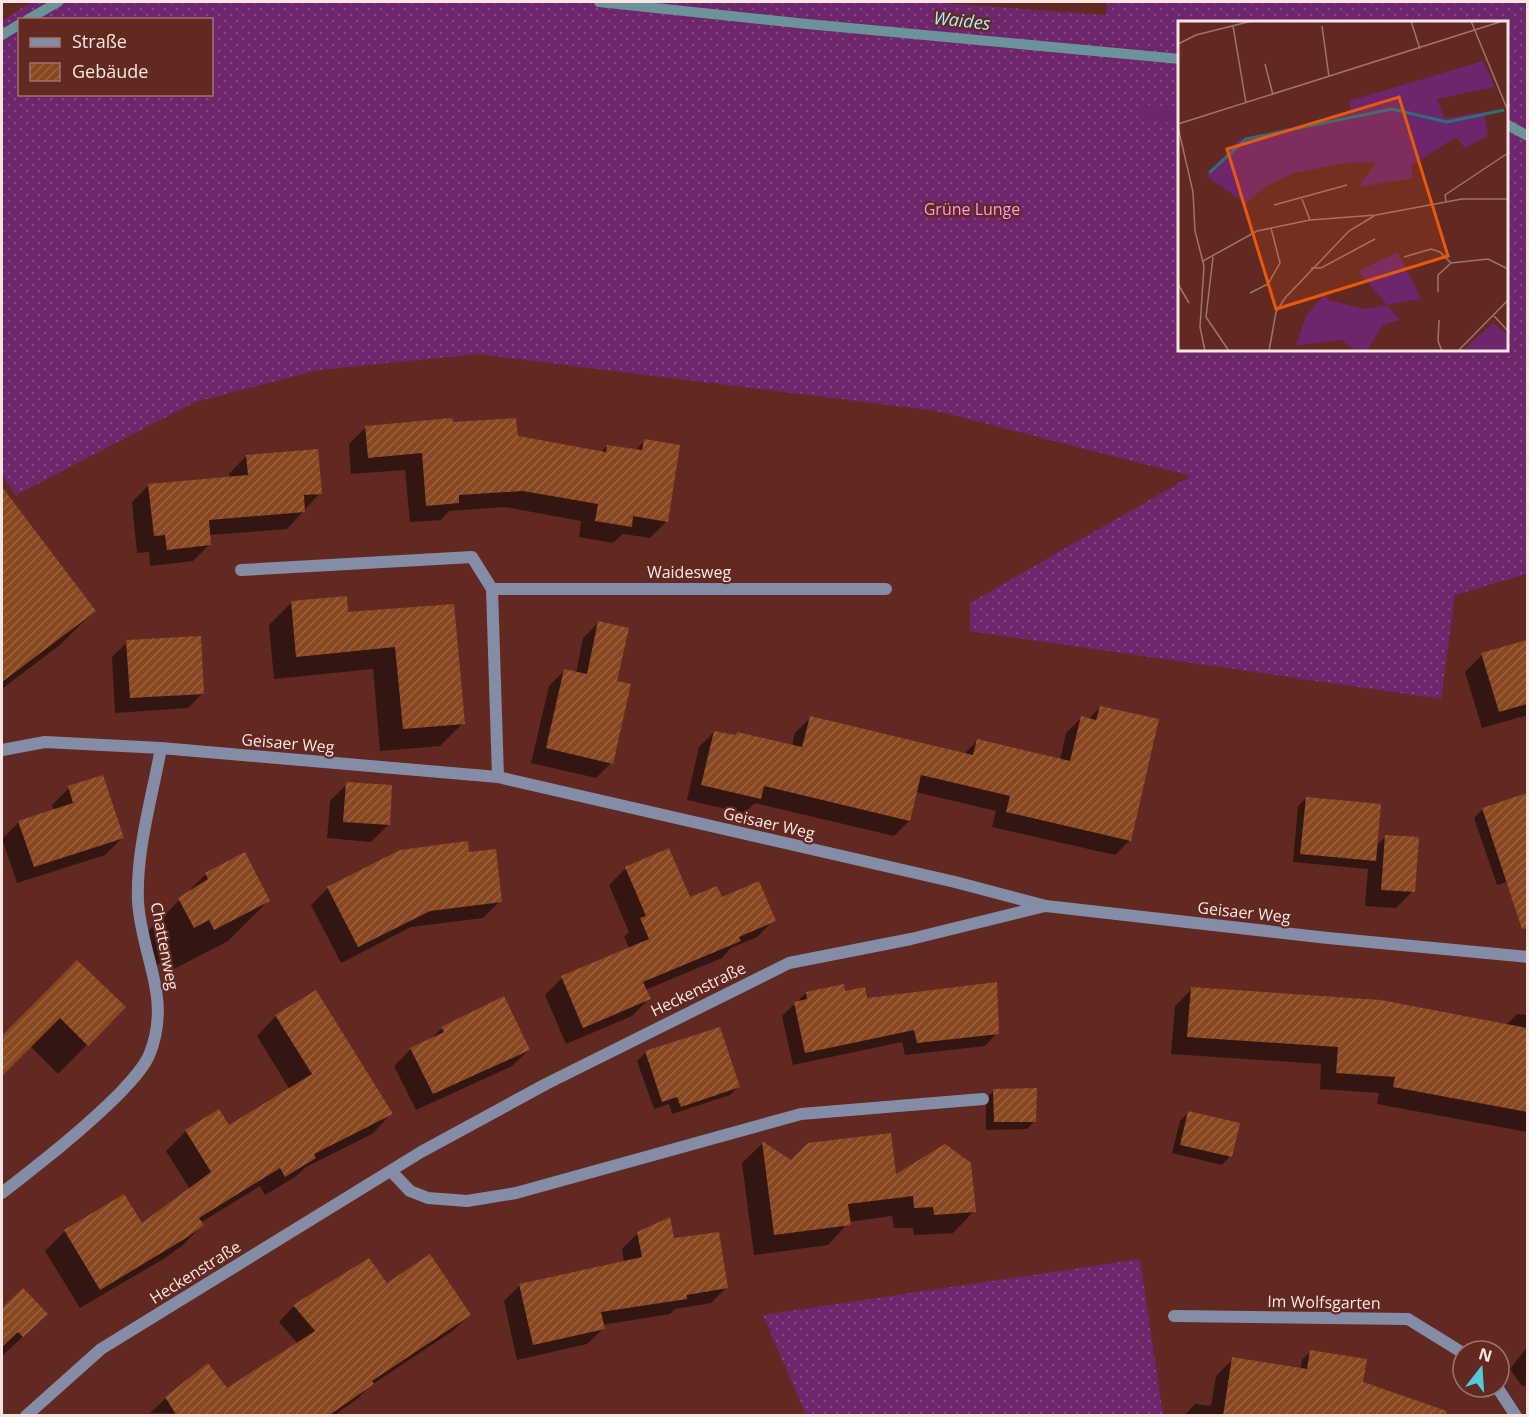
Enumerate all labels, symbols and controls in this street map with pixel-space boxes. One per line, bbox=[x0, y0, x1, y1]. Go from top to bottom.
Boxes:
water label: Waides bbox=[932, 5, 992, 35]
legend bbox=[18, 18, 213, 96]
inset map bbox=[1178, 21, 1508, 351]
text: Straße bbox=[72, 29, 127, 53]
text: Gebäude bbox=[72, 59, 148, 83]
park label: Grüne Lunge bbox=[924, 198, 1020, 220]
street label: Waidesweg bbox=[647, 561, 731, 583]
street label: Geisaer Weg bbox=[241, 728, 336, 758]
street label: Geisaer Weg bbox=[721, 802, 817, 844]
street label: Geisaer Weg bbox=[1196, 896, 1292, 928]
street label: Chattenweg bbox=[146, 900, 184, 992]
street label: Heckenstraße bbox=[647, 956, 749, 1022]
street label: Heckenstraße bbox=[145, 1235, 245, 1309]
street label: Im Wolfsgarten bbox=[1267, 1290, 1381, 1314]
north arrow bbox=[1451, 1339, 1511, 1399]
text: N bbox=[1476, 1342, 1495, 1367]

